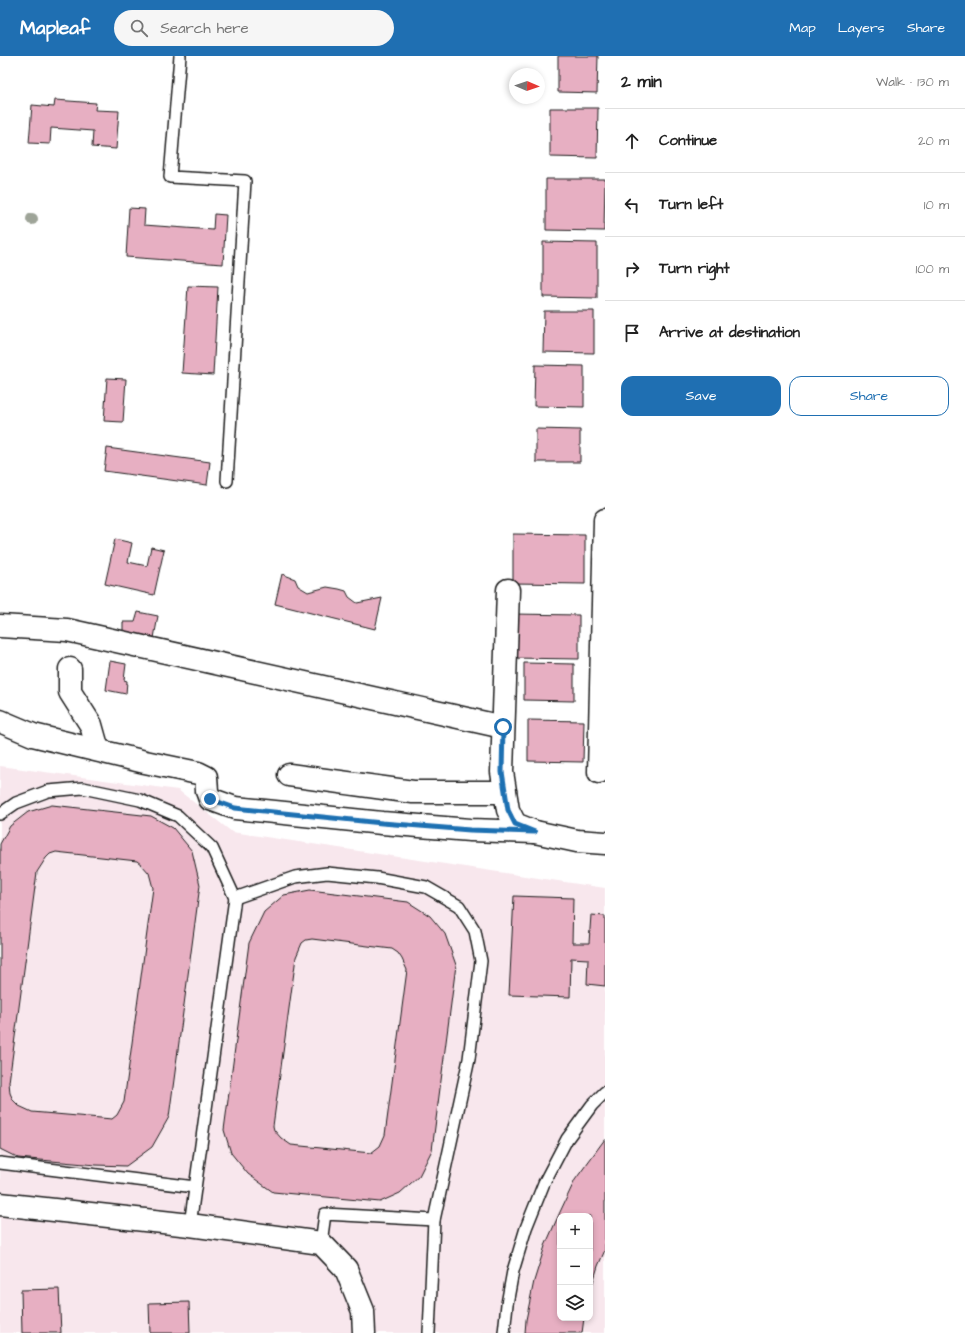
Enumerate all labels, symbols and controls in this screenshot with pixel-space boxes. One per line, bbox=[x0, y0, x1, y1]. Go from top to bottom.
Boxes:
search box bbox=[114, 10, 394, 46]
text: Mapleaf bbox=[20, 15, 90, 42]
icon: search bbox=[128, 17, 150, 39]
text: Search here bbox=[160, 18, 249, 39]
text: Map bbox=[789, 18, 816, 38]
text: Layers bbox=[838, 18, 885, 38]
text: Share bbox=[907, 18, 945, 38]
north arrow bbox=[509, 68, 545, 104]
text: 2 min bbox=[621, 70, 662, 94]
text: Walk · 130 m bbox=[876, 73, 949, 91]
icon: ahead bbox=[621, 130, 643, 152]
text: Continue bbox=[659, 130, 717, 151]
text: 20 m bbox=[918, 132, 949, 150]
icon: left bbox=[621, 194, 643, 216]
text: Turn left bbox=[659, 194, 723, 215]
text: 10 m bbox=[924, 196, 949, 214]
icon: right bbox=[621, 258, 643, 280]
text: Turn right bbox=[659, 258, 730, 279]
text: 100 m bbox=[916, 260, 949, 278]
icon: arrive bbox=[621, 322, 643, 344]
text: Arrive at destination bbox=[659, 322, 800, 343]
button: Save bbox=[621, 376, 781, 416]
button: Share bbox=[789, 376, 949, 416]
route start bbox=[494, 718, 512, 736]
route end bbox=[201, 790, 219, 808]
map controls bbox=[557, 1213, 593, 1321]
button: + bbox=[557, 1213, 593, 1249]
button: − bbox=[557, 1249, 593, 1285]
button: layers bbox=[557, 1285, 593, 1321]

